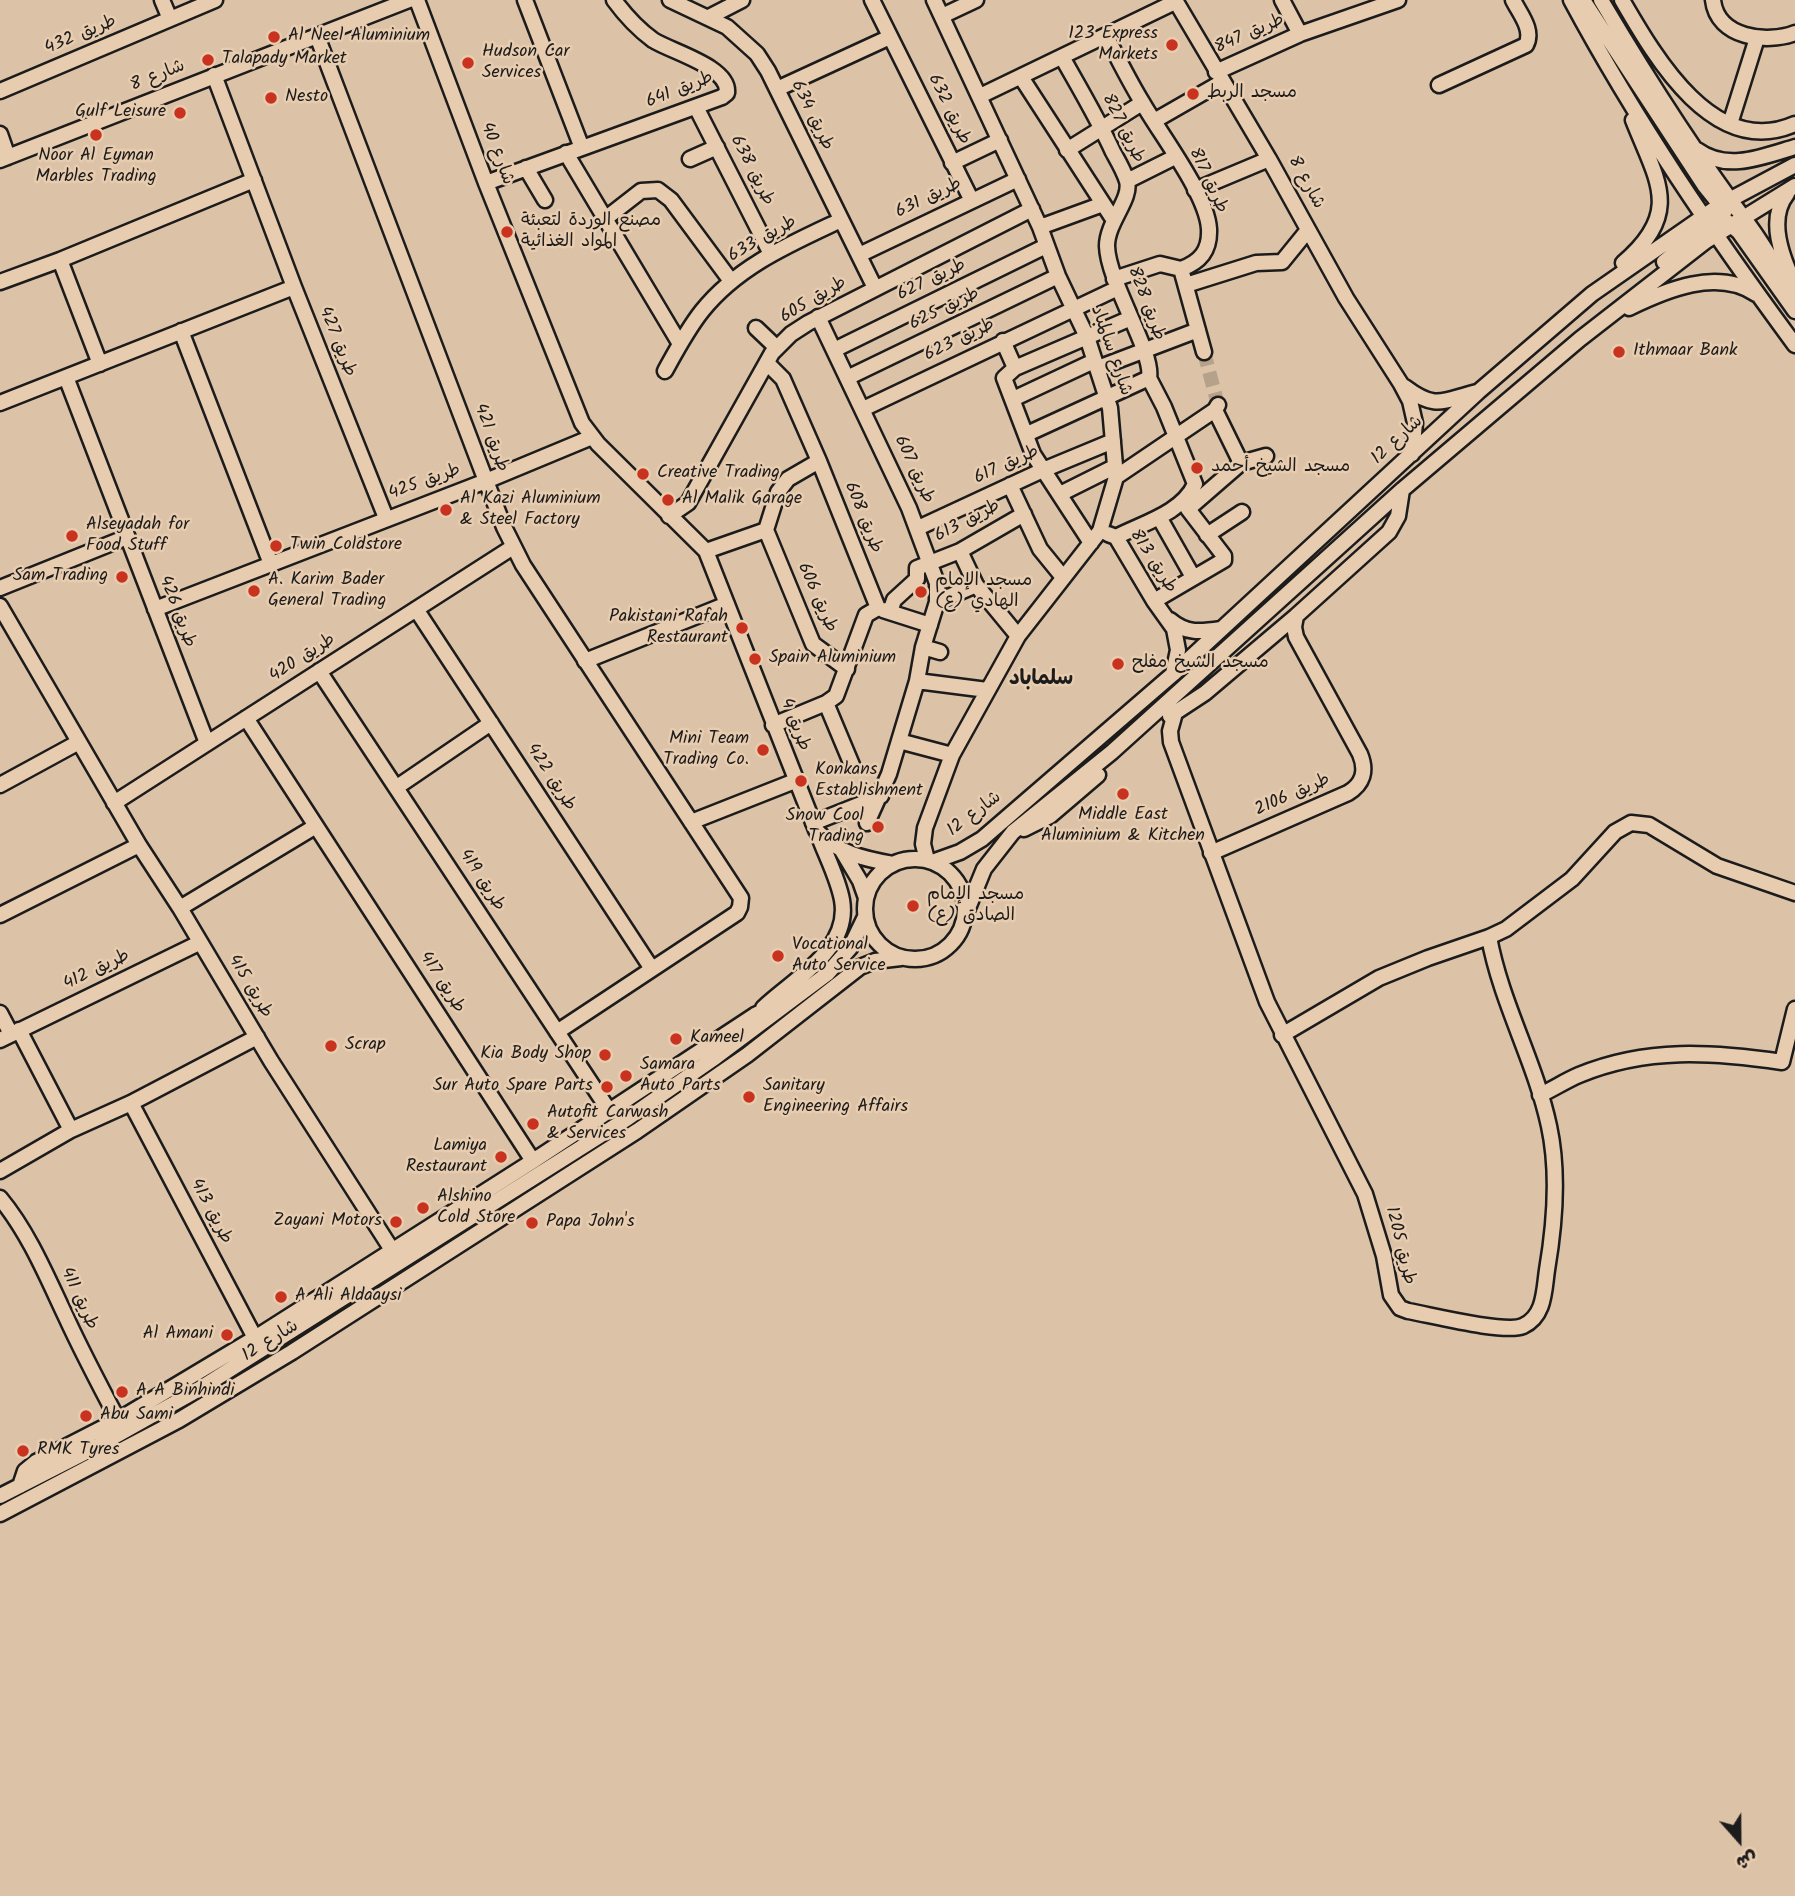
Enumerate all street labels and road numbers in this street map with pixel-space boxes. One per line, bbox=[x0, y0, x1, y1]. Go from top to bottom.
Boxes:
street label: طريق 847 bbox=[1212, 10, 1288, 60]
street label: طريق 432 bbox=[42, 11, 120, 61]
street label: شارع 8 bbox=[128, 56, 188, 98]
street label: طريق 641 bbox=[643, 68, 717, 114]
street label: طريق 632 bbox=[922, 71, 974, 149]
street label: طريق 634 bbox=[785, 77, 837, 155]
street label: طريق 827 bbox=[1095, 91, 1149, 167]
street label: شارع 40 bbox=[474, 120, 518, 188]
street label: طريق 638 bbox=[724, 132, 778, 210]
street label: طريق 817 bbox=[1182, 145, 1232, 217]
street label: شارع 8 bbox=[1282, 153, 1328, 213]
street label: طريق 631 bbox=[892, 174, 966, 224]
street label: طريق 633 bbox=[725, 212, 801, 268]
street label: طريق 627 bbox=[894, 255, 970, 307]
street label: طريق 828 bbox=[1121, 264, 1169, 344]
street label: طريق 605 bbox=[777, 273, 851, 329]
street label: طريق 625 bbox=[906, 284, 984, 336]
street label: شارع سالمباد bbox=[1084, 303, 1136, 399]
street label: طريق 427 bbox=[312, 304, 360, 380]
street label: طريق 623 bbox=[921, 315, 999, 367]
street label: طريق 421 bbox=[468, 401, 512, 475]
street label: شارع 12 bbox=[1368, 412, 1428, 470]
street label: طريق 607 bbox=[888, 433, 938, 507]
street label: طريق 617 bbox=[971, 442, 1043, 490]
street label: طريق 425 bbox=[386, 460, 464, 506]
street label: طريق 608 bbox=[838, 479, 886, 557]
street label: طريق 613 bbox=[932, 496, 1004, 548]
street label: طريق 813 bbox=[1123, 526, 1181, 598]
street label: طريق 606 bbox=[791, 560, 841, 636]
street label: طريق 426 bbox=[152, 573, 200, 651]
street label: طريق 420 bbox=[266, 630, 340, 688]
street label: طريق 4 bbox=[774, 695, 814, 755]
street label: طريق 422 bbox=[520, 740, 580, 816]
street label: طريق 2106 bbox=[1252, 770, 1334, 822]
street label: شارع 12 bbox=[944, 788, 1006, 842]
street label: طريق 419 bbox=[453, 846, 509, 916]
street label: طريق 412 bbox=[60, 946, 134, 996]
street label: طريق 417 bbox=[413, 948, 469, 1018]
street label: طريق 415 bbox=[222, 951, 276, 1023]
street label: طريق 413 bbox=[184, 1176, 236, 1248]
street label: طريق 1205 bbox=[1379, 1205, 1419, 1287]
street label: طريق 411 bbox=[54, 1264, 102, 1334]
street label: شارع 12 bbox=[239, 1316, 303, 1368]

